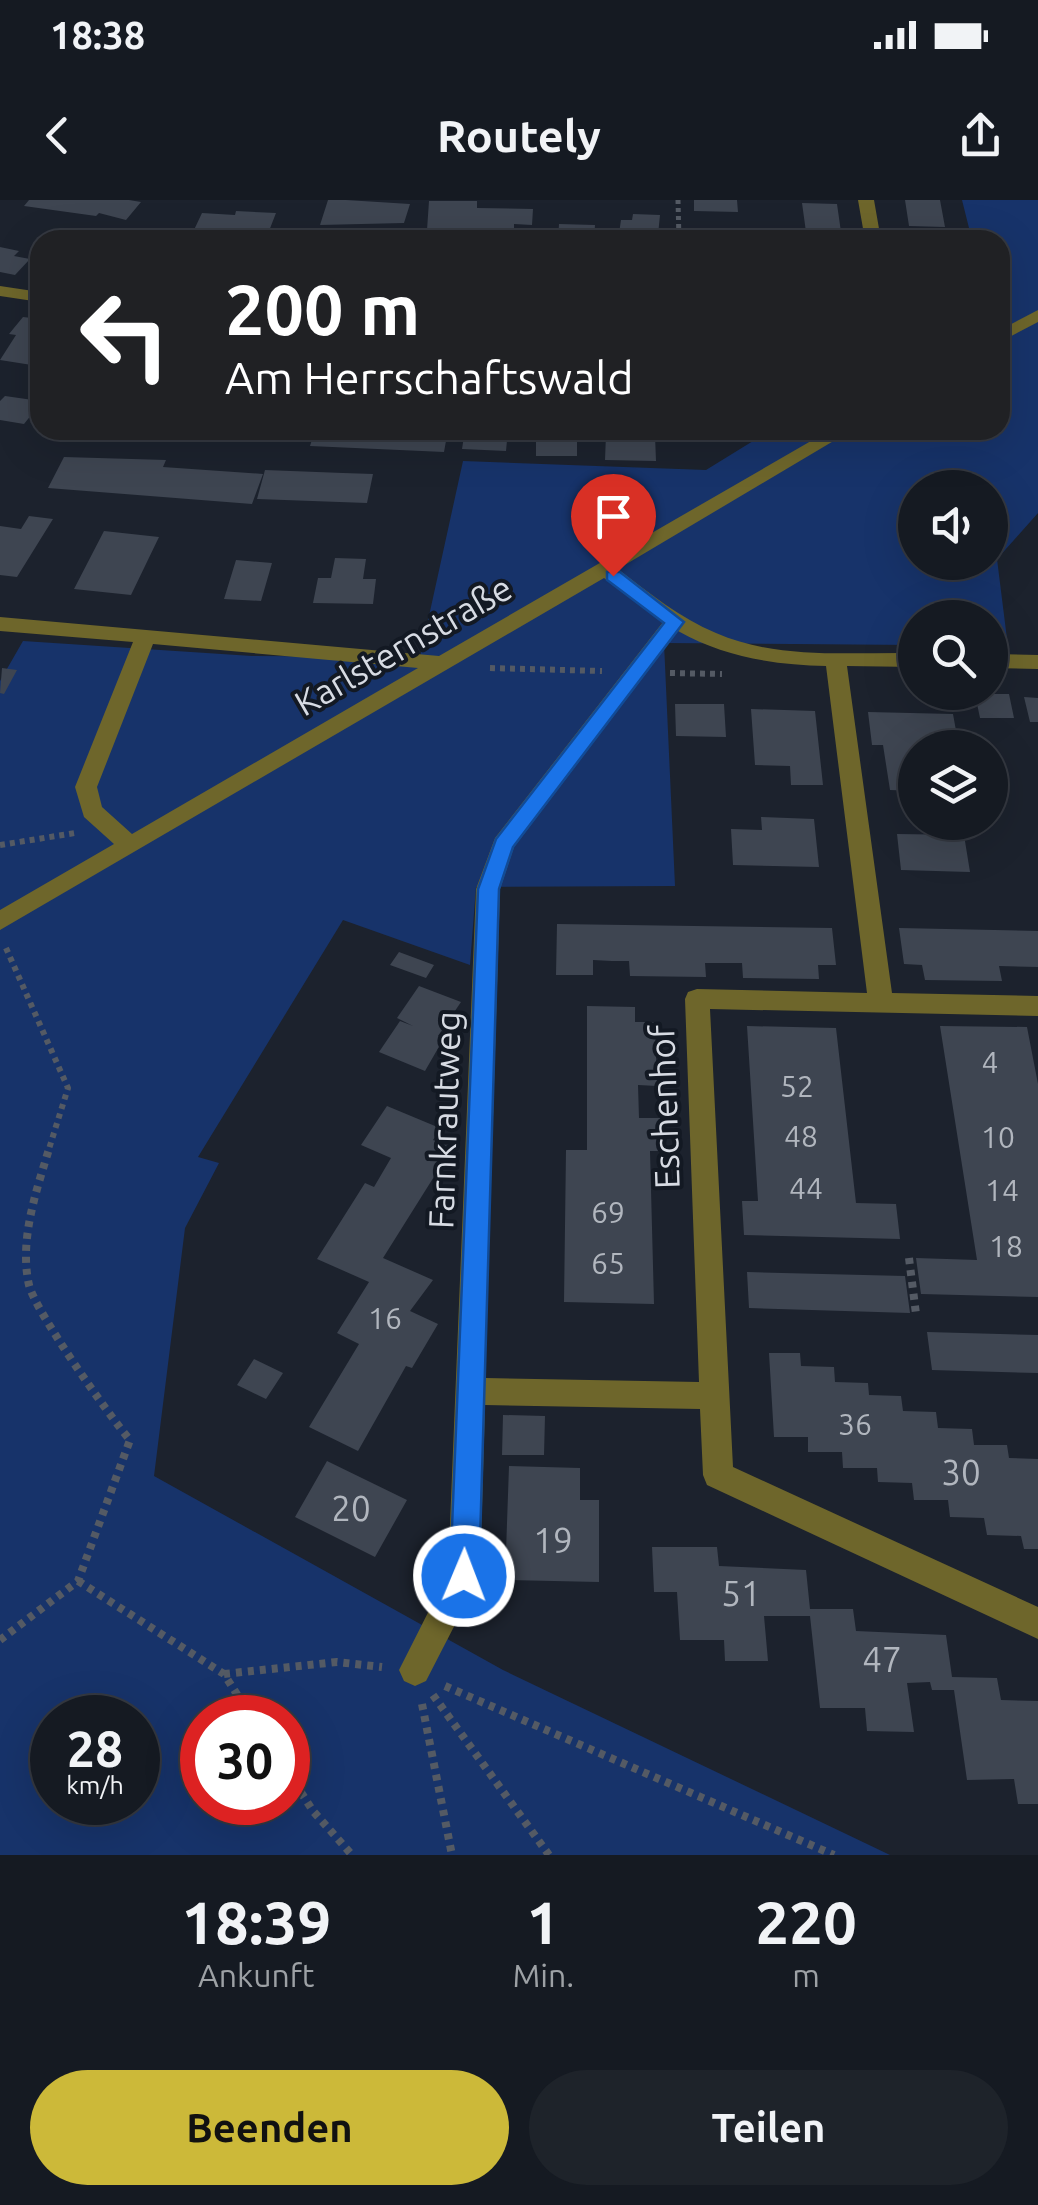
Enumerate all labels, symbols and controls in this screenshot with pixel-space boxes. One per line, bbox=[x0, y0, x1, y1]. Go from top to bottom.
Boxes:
text: 18:38 bbox=[50, 14, 145, 56]
icon: back bbox=[30, 108, 85, 163]
icon: share bbox=[953, 108, 1008, 163]
text: Routely bbox=[437, 110, 601, 161]
icon: left bbox=[60, 270, 190, 400]
text: 200 m bbox=[225, 270, 420, 348]
text: Am Herrschaftswald bbox=[225, 352, 633, 403]
map controls bbox=[898, 470, 1008, 840]
button: sound bbox=[898, 470, 1008, 580]
pin bbox=[571, 474, 656, 577]
icon: arrive bbox=[586, 489, 641, 544]
street label: Karlsternstraße bbox=[287, 567, 519, 723]
button: search bbox=[898, 600, 1008, 710]
button: layers bbox=[898, 730, 1008, 840]
street label: Farnkrautweg bbox=[420, 1011, 468, 1229]
street label: Eschenhof bbox=[641, 1024, 687, 1190]
house number: 4 bbox=[982, 1045, 998, 1079]
house number: 52 bbox=[780, 1069, 814, 1103]
house number: 48 bbox=[784, 1119, 818, 1153]
house number: 10 bbox=[981, 1120, 1015, 1154]
house number: 44 bbox=[789, 1171, 823, 1205]
house number: 14 bbox=[985, 1173, 1019, 1207]
house number: 69 bbox=[591, 1195, 625, 1229]
house number: 18 bbox=[989, 1229, 1023, 1263]
house number: 65 bbox=[591, 1246, 625, 1280]
house number: 16 bbox=[368, 1301, 402, 1335]
house number: 36 bbox=[838, 1407, 872, 1441]
house number: 30 bbox=[941, 1452, 981, 1492]
house number: 20 bbox=[331, 1488, 371, 1528]
house number: 19 bbox=[533, 1520, 573, 1560]
position arrow bbox=[412, 1524, 516, 1628]
house number: 51 bbox=[721, 1573, 761, 1613]
house number: 47 bbox=[862, 1639, 902, 1679]
speed limit sign: 30 bbox=[180, 1695, 310, 1825]
text: 28 bbox=[67, 1720, 123, 1776]
text: km/h bbox=[66, 1771, 124, 1799]
text: 18:39 bbox=[181, 1888, 331, 1955]
text: 1 bbox=[526, 1888, 560, 1955]
text: 220 bbox=[755, 1888, 857, 1955]
text: Ankunft bbox=[198, 1957, 314, 1993]
text: Min. bbox=[512, 1957, 574, 1993]
text: m bbox=[792, 1957, 820, 1993]
button: Beenden bbox=[30, 2070, 509, 2185]
button: Teilen bbox=[529, 2070, 1008, 2185]

